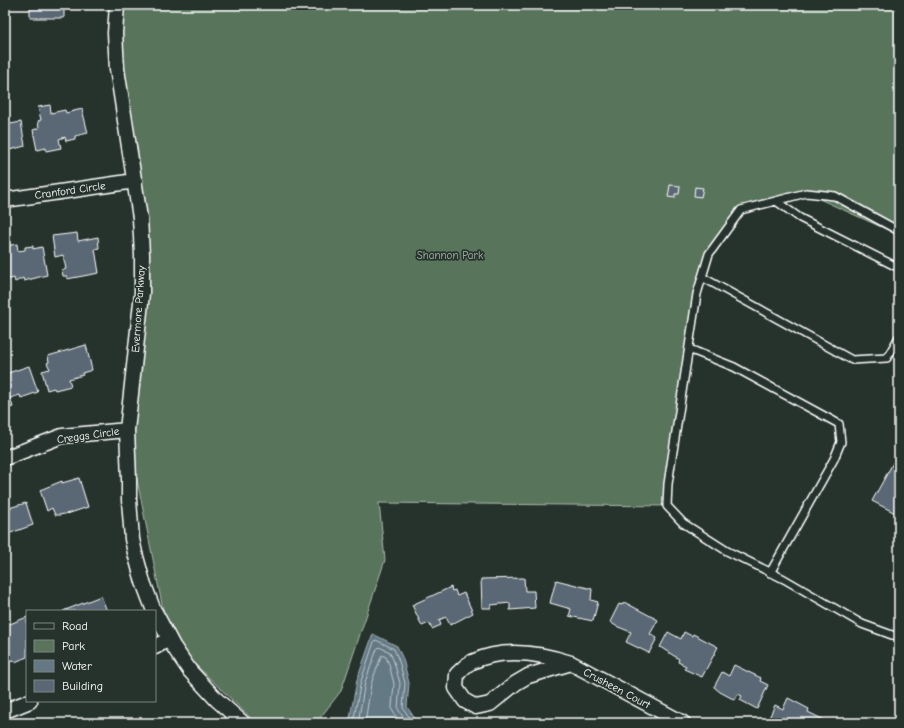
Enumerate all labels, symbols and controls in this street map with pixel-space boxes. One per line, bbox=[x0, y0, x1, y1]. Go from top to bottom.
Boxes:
street label: Cranford Circle bbox=[34, 179, 107, 202]
park label: Shannon Park bbox=[417, 249, 484, 262]
street label: Evermore Parkway bbox=[129, 265, 148, 353]
street label: Creggs Circle bbox=[56, 425, 121, 446]
legend bbox=[26, 610, 156, 702]
text: Road bbox=[62, 619, 88, 633]
text: Park bbox=[62, 639, 85, 653]
text: Water bbox=[62, 659, 92, 673]
street label: Crusheen Court bbox=[581, 665, 653, 712]
text: Building bbox=[62, 679, 103, 693]

